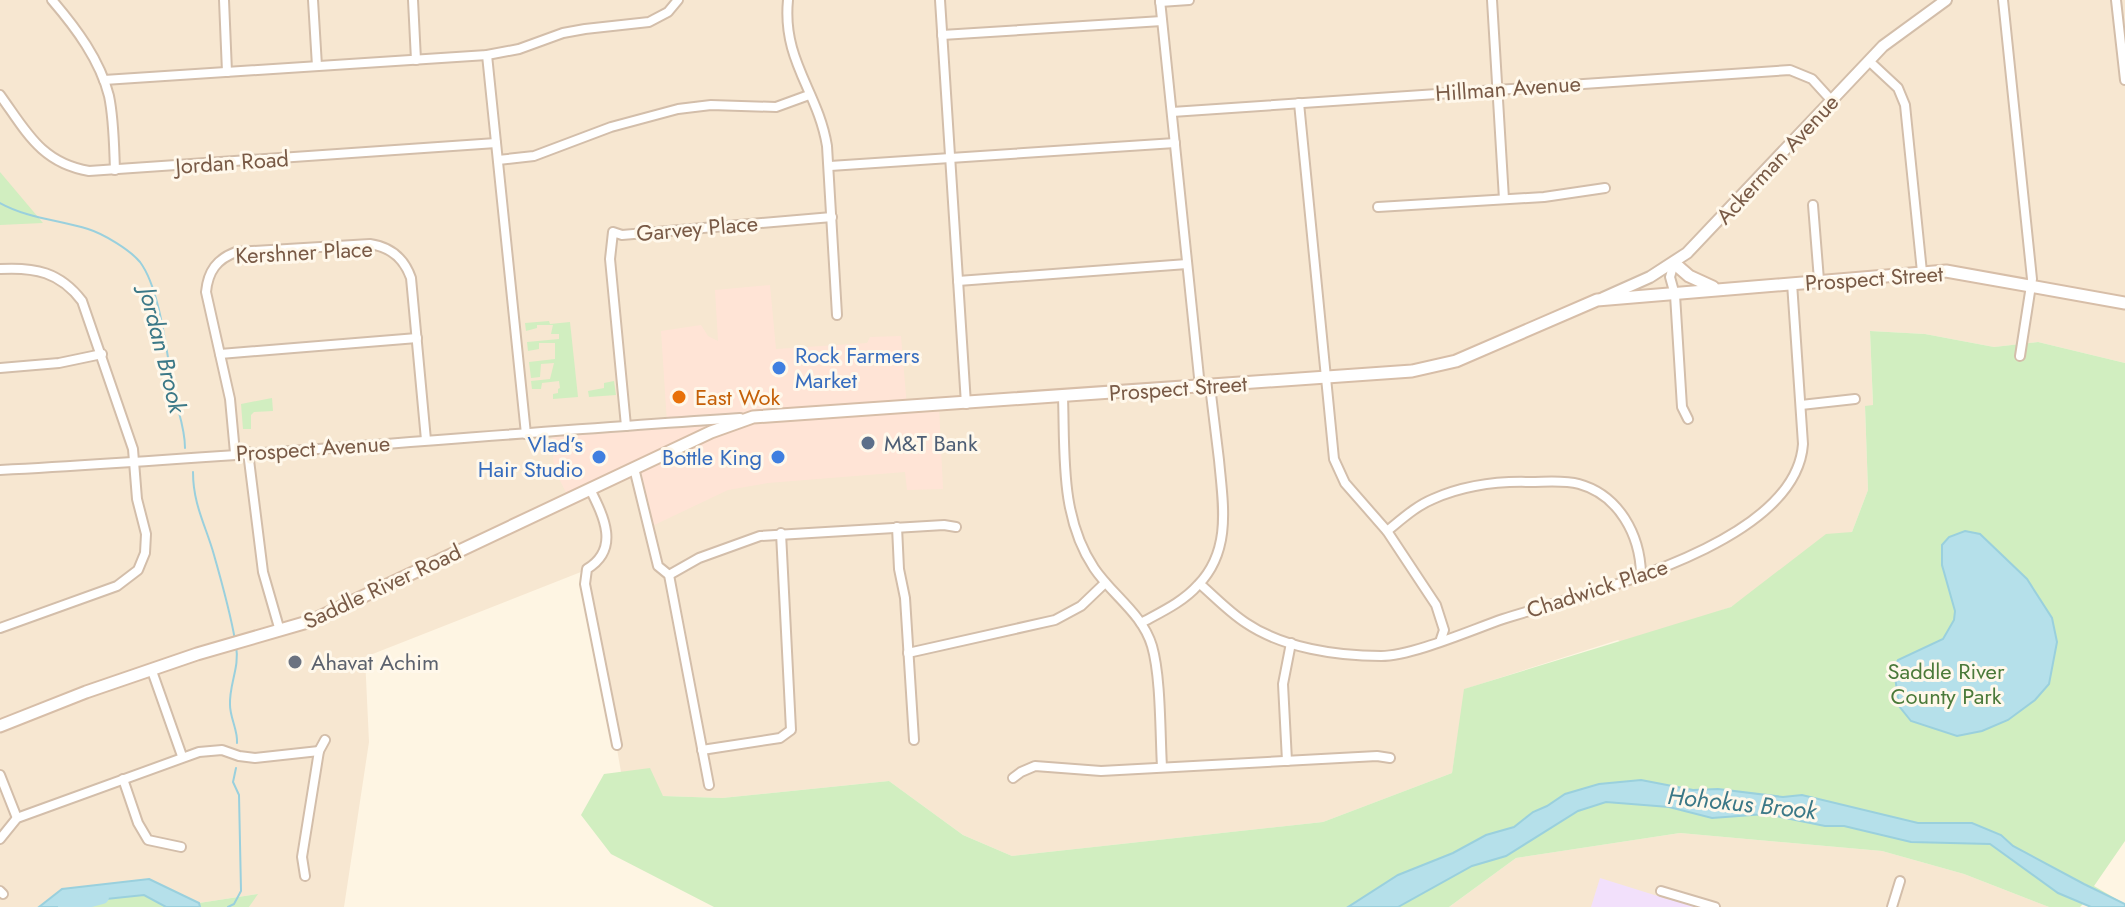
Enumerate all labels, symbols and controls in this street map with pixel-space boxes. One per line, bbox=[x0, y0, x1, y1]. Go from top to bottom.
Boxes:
street label: Hillman Avenue bbox=[1434, 67, 1582, 109]
street label: Ackerman Avenue bbox=[1708, 87, 1846, 231]
street label: Jordan Road bbox=[171, 142, 290, 182]
street label: Garvey Place bbox=[635, 207, 759, 249]
street label: Kershner Place bbox=[234, 232, 374, 272]
street label: Prospect Street bbox=[1804, 257, 1945, 299]
water label: Jordan Brook bbox=[129, 279, 196, 418]
place label: Rock Farmers Market bbox=[795, 339, 920, 396]
marker: Rock Farmers Market bbox=[770, 359, 788, 377]
street label: Prospect Street bbox=[1108, 367, 1249, 409]
place label: East Wok bbox=[695, 381, 780, 413]
marker: East Wok bbox=[670, 388, 688, 406]
street label: Prospect Avenue bbox=[235, 427, 391, 469]
place label: M&T Bank bbox=[884, 427, 978, 459]
place label: Vlad’s Hair Studio bbox=[478, 428, 583, 485]
marker: M&T Bank bbox=[859, 434, 877, 452]
place label: Bottle King bbox=[662, 441, 762, 473]
marker: Vlad’s Hair Studio bbox=[590, 448, 608, 466]
marker: Bottle King bbox=[769, 448, 787, 466]
street label: Saddle River Road bbox=[298, 535, 466, 637]
street label: Chadwick Place bbox=[1522, 550, 1672, 626]
place label: Ahavat Achim bbox=[311, 646, 439, 678]
marker: Ahavat Achim bbox=[286, 653, 304, 671]
park label: Saddle River County Park bbox=[1888, 655, 2005, 712]
water label: Hohokus Brook bbox=[1666, 778, 1820, 828]

